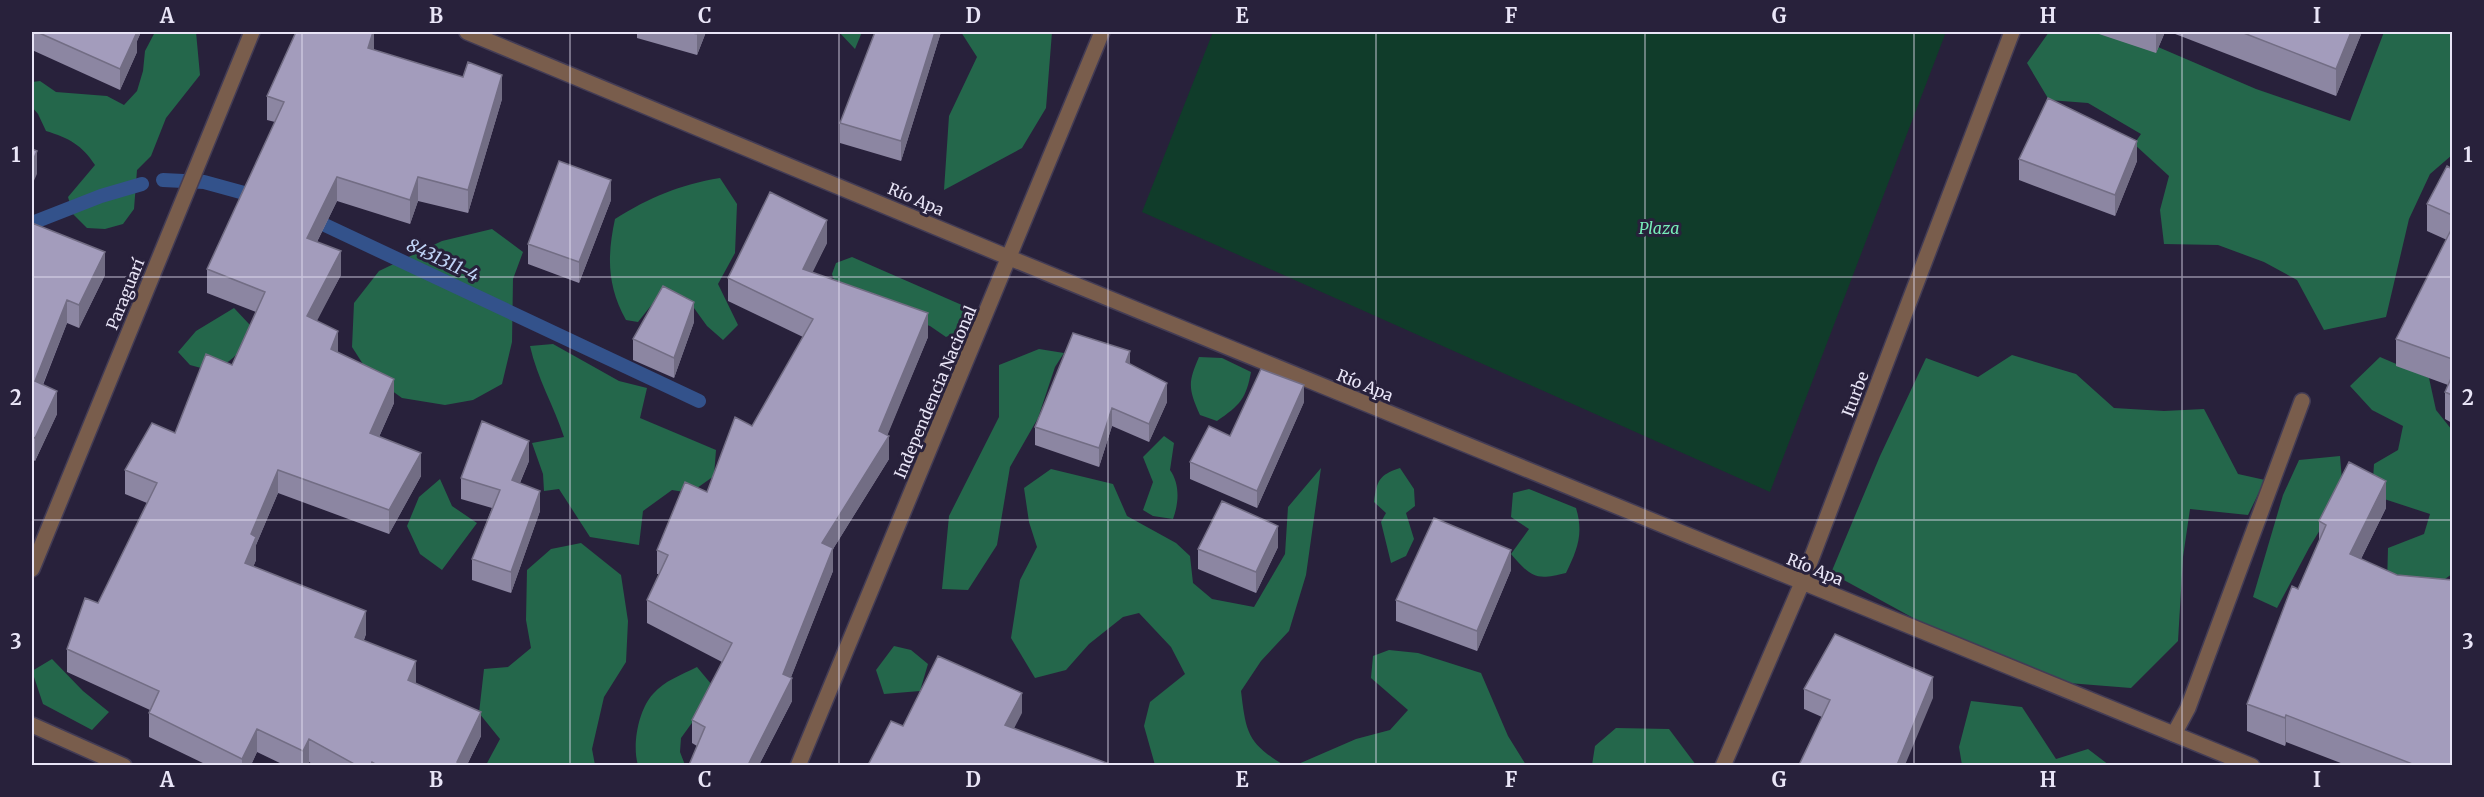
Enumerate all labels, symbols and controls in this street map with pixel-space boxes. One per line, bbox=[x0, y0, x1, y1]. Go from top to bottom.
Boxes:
text: A bbox=[159, 3, 175, 28]
text: B bbox=[429, 3, 443, 28]
text: C bbox=[698, 3, 712, 28]
text: D bbox=[965, 3, 981, 28]
text: E bbox=[1235, 3, 1249, 28]
text: F bbox=[1505, 3, 1518, 28]
text: G bbox=[1772, 3, 1787, 28]
text: H bbox=[2040, 3, 2056, 28]
text: I bbox=[2313, 3, 2321, 28]
text: 1 bbox=[11, 142, 21, 167]
text: 1 bbox=[2463, 142, 2473, 167]
street label: Río Apa bbox=[885, 178, 947, 220]
park label: Plaza bbox=[1639, 218, 1679, 238]
water label: 8431311-4 bbox=[403, 233, 483, 287]
street label: Paraguarí bbox=[102, 255, 149, 333]
street label: Independencia Nacional bbox=[890, 303, 980, 481]
street label: Río Apa bbox=[1334, 365, 1396, 405]
street label: Iturbe bbox=[1837, 368, 1873, 420]
text: 2 bbox=[10, 385, 22, 410]
text: 2 bbox=[2462, 385, 2474, 410]
street label: Río Apa bbox=[1784, 549, 1846, 589]
text: 3 bbox=[10, 629, 22, 654]
text: 3 bbox=[2462, 629, 2474, 654]
text: A bbox=[159, 767, 175, 792]
text: B bbox=[429, 767, 443, 792]
text: C bbox=[698, 767, 712, 792]
text: D bbox=[965, 767, 981, 792]
text: E bbox=[1235, 767, 1249, 792]
text: F bbox=[1505, 767, 1518, 792]
text: G bbox=[1772, 767, 1787, 792]
text: H bbox=[2040, 767, 2056, 792]
text: I bbox=[2313, 767, 2321, 792]

